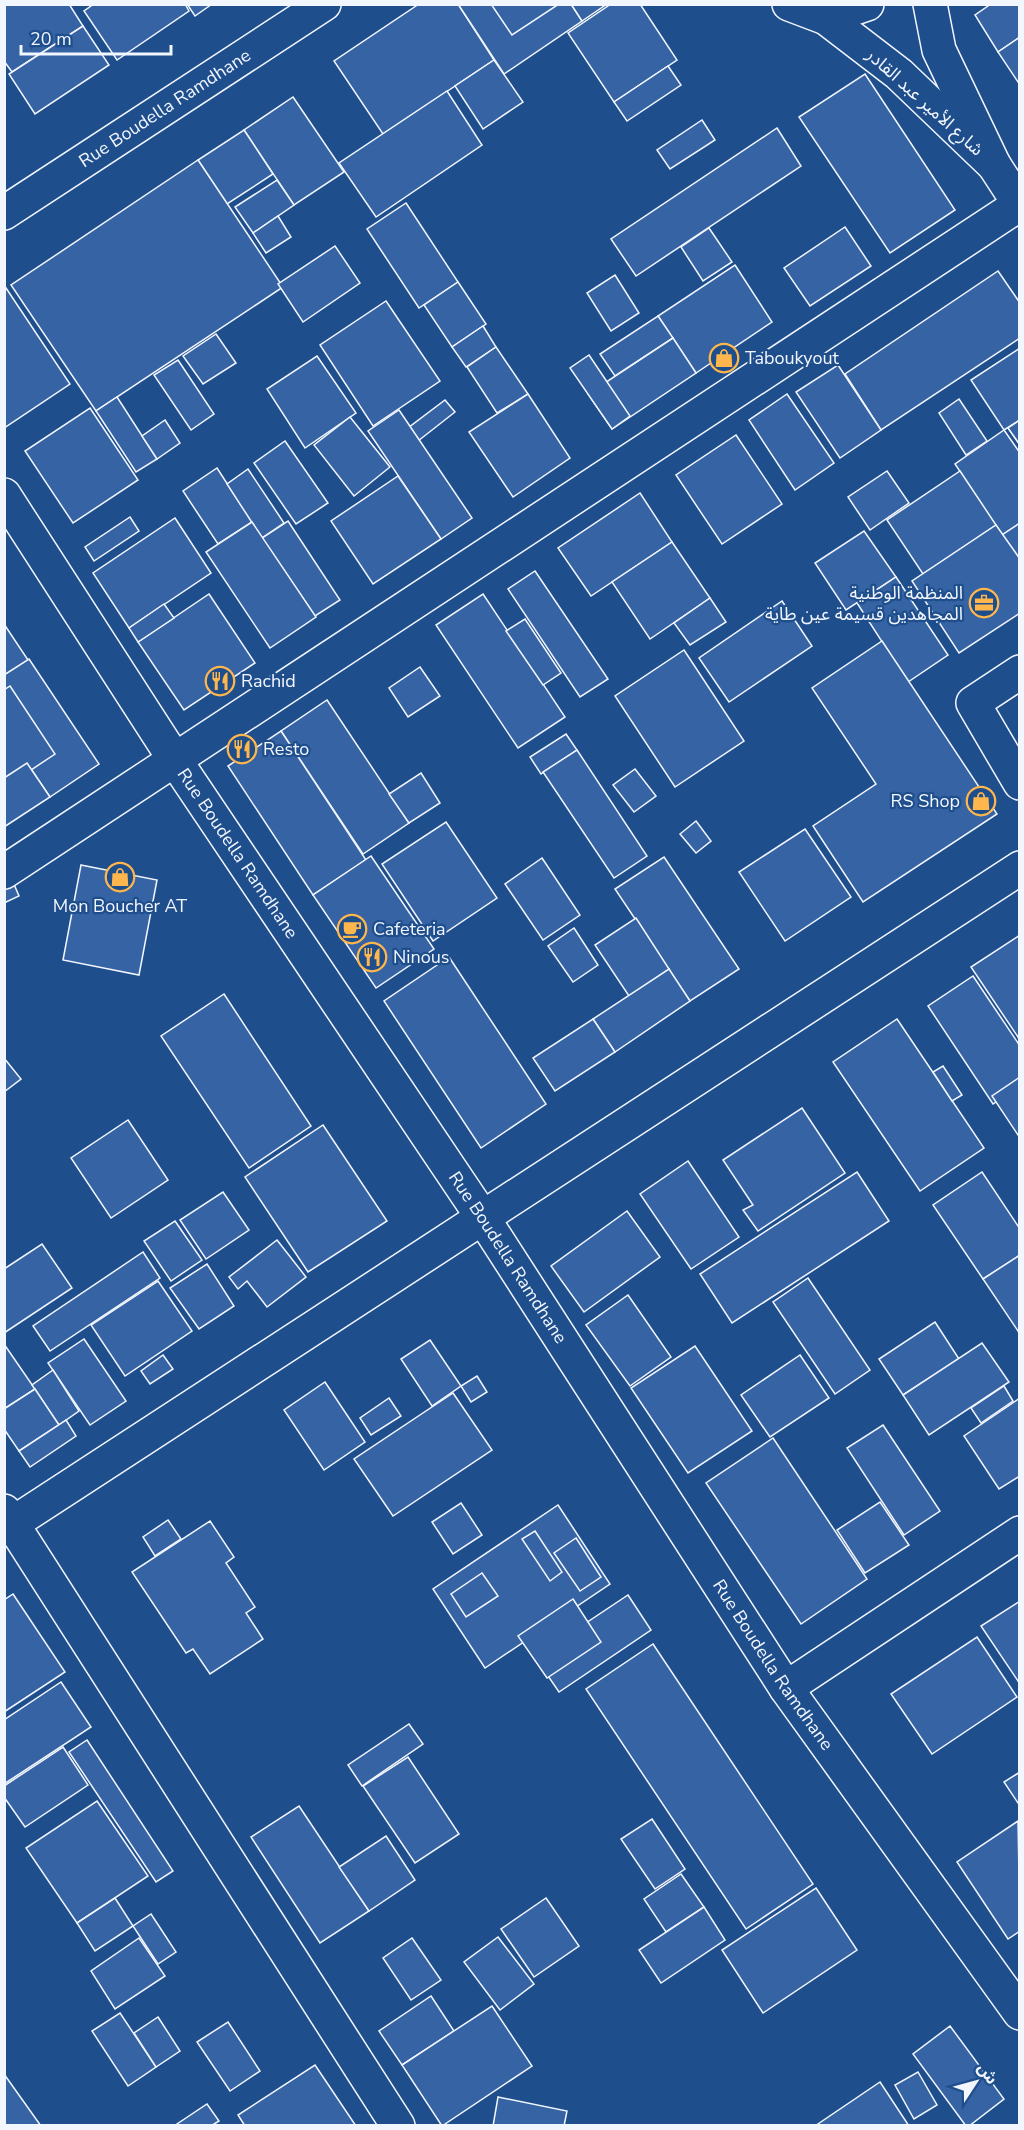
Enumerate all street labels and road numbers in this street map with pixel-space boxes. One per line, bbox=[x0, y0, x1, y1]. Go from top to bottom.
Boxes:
street label: شارع الأمير عبد القادر bbox=[859, 42, 989, 163]
street label: Rue Boudella Ramdhane bbox=[74, 43, 255, 173]
street label: Rue Boudella Ramdhane bbox=[172, 763, 304, 943]
street label: Rue Boudella Ramdhane bbox=[443, 1167, 573, 1348]
street label: Rue Boudella Ramdhane bbox=[707, 1575, 839, 1755]

